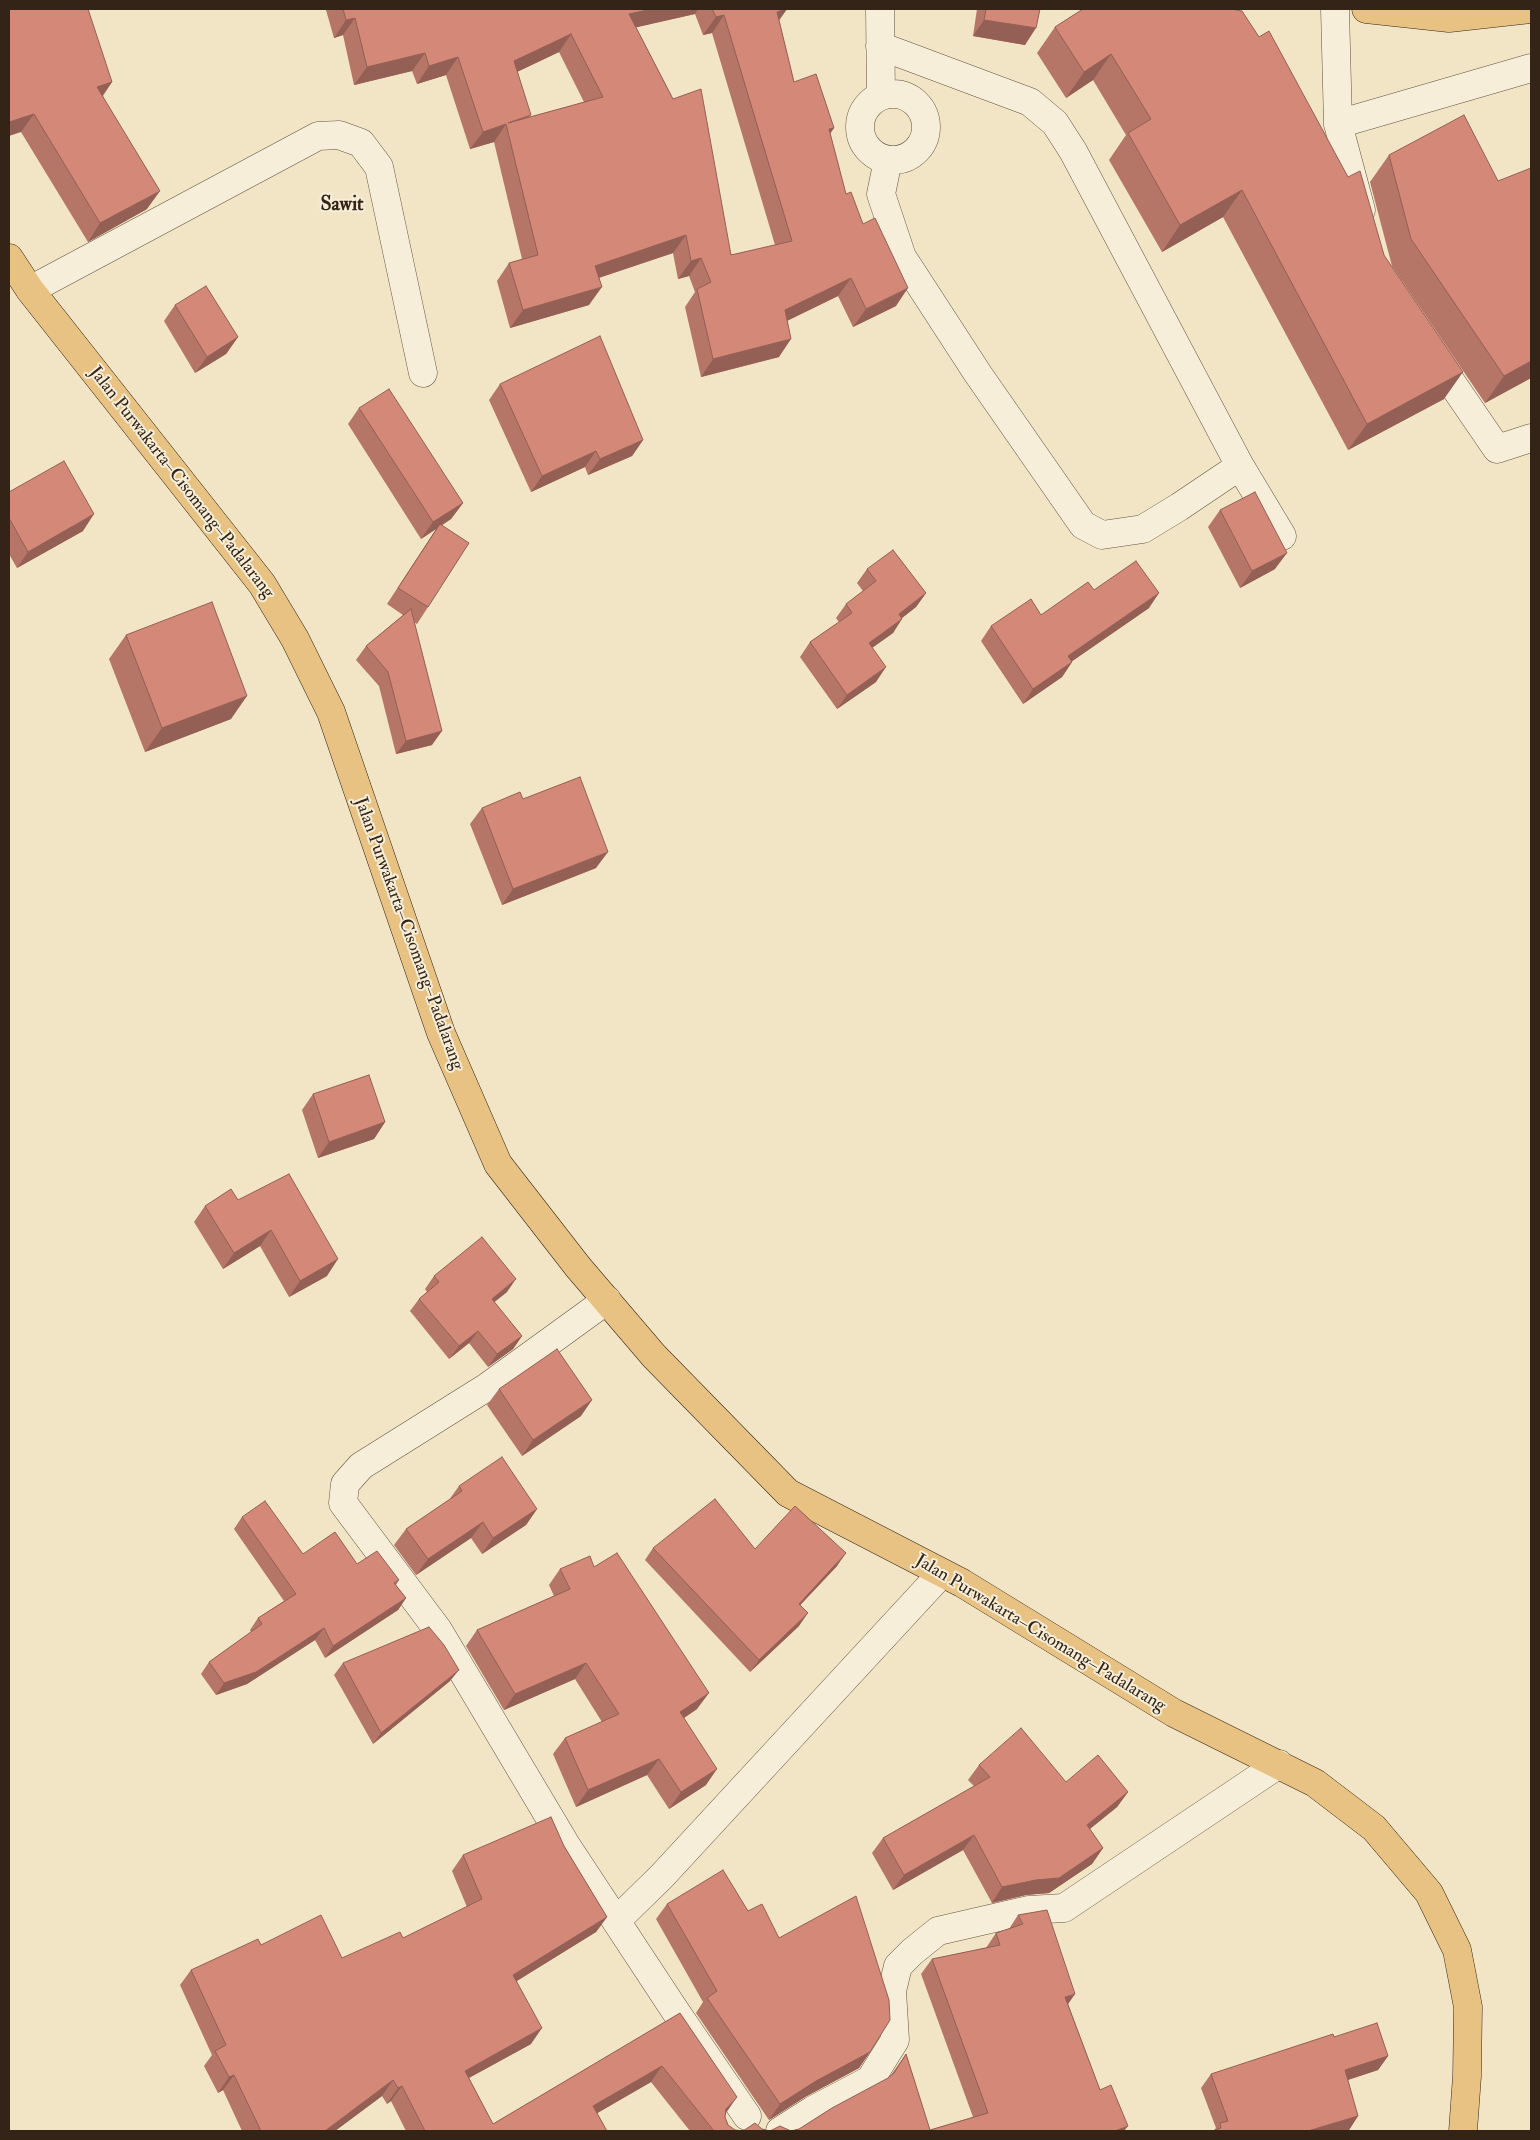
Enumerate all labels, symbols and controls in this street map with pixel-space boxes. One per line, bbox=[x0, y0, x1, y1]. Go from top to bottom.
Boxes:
district label: Sawit bbox=[320, 194, 364, 218]
street label: Jalan Purwakarta–Cisomang–Padalarang bbox=[84, 363, 278, 603]
street label: Jalan Purwakarta–Cisomang–Padalarang bbox=[349, 795, 467, 1073]
street label: Jalan Purwakarta–Cisomang–Padalarang bbox=[911, 1550, 1169, 1718]

